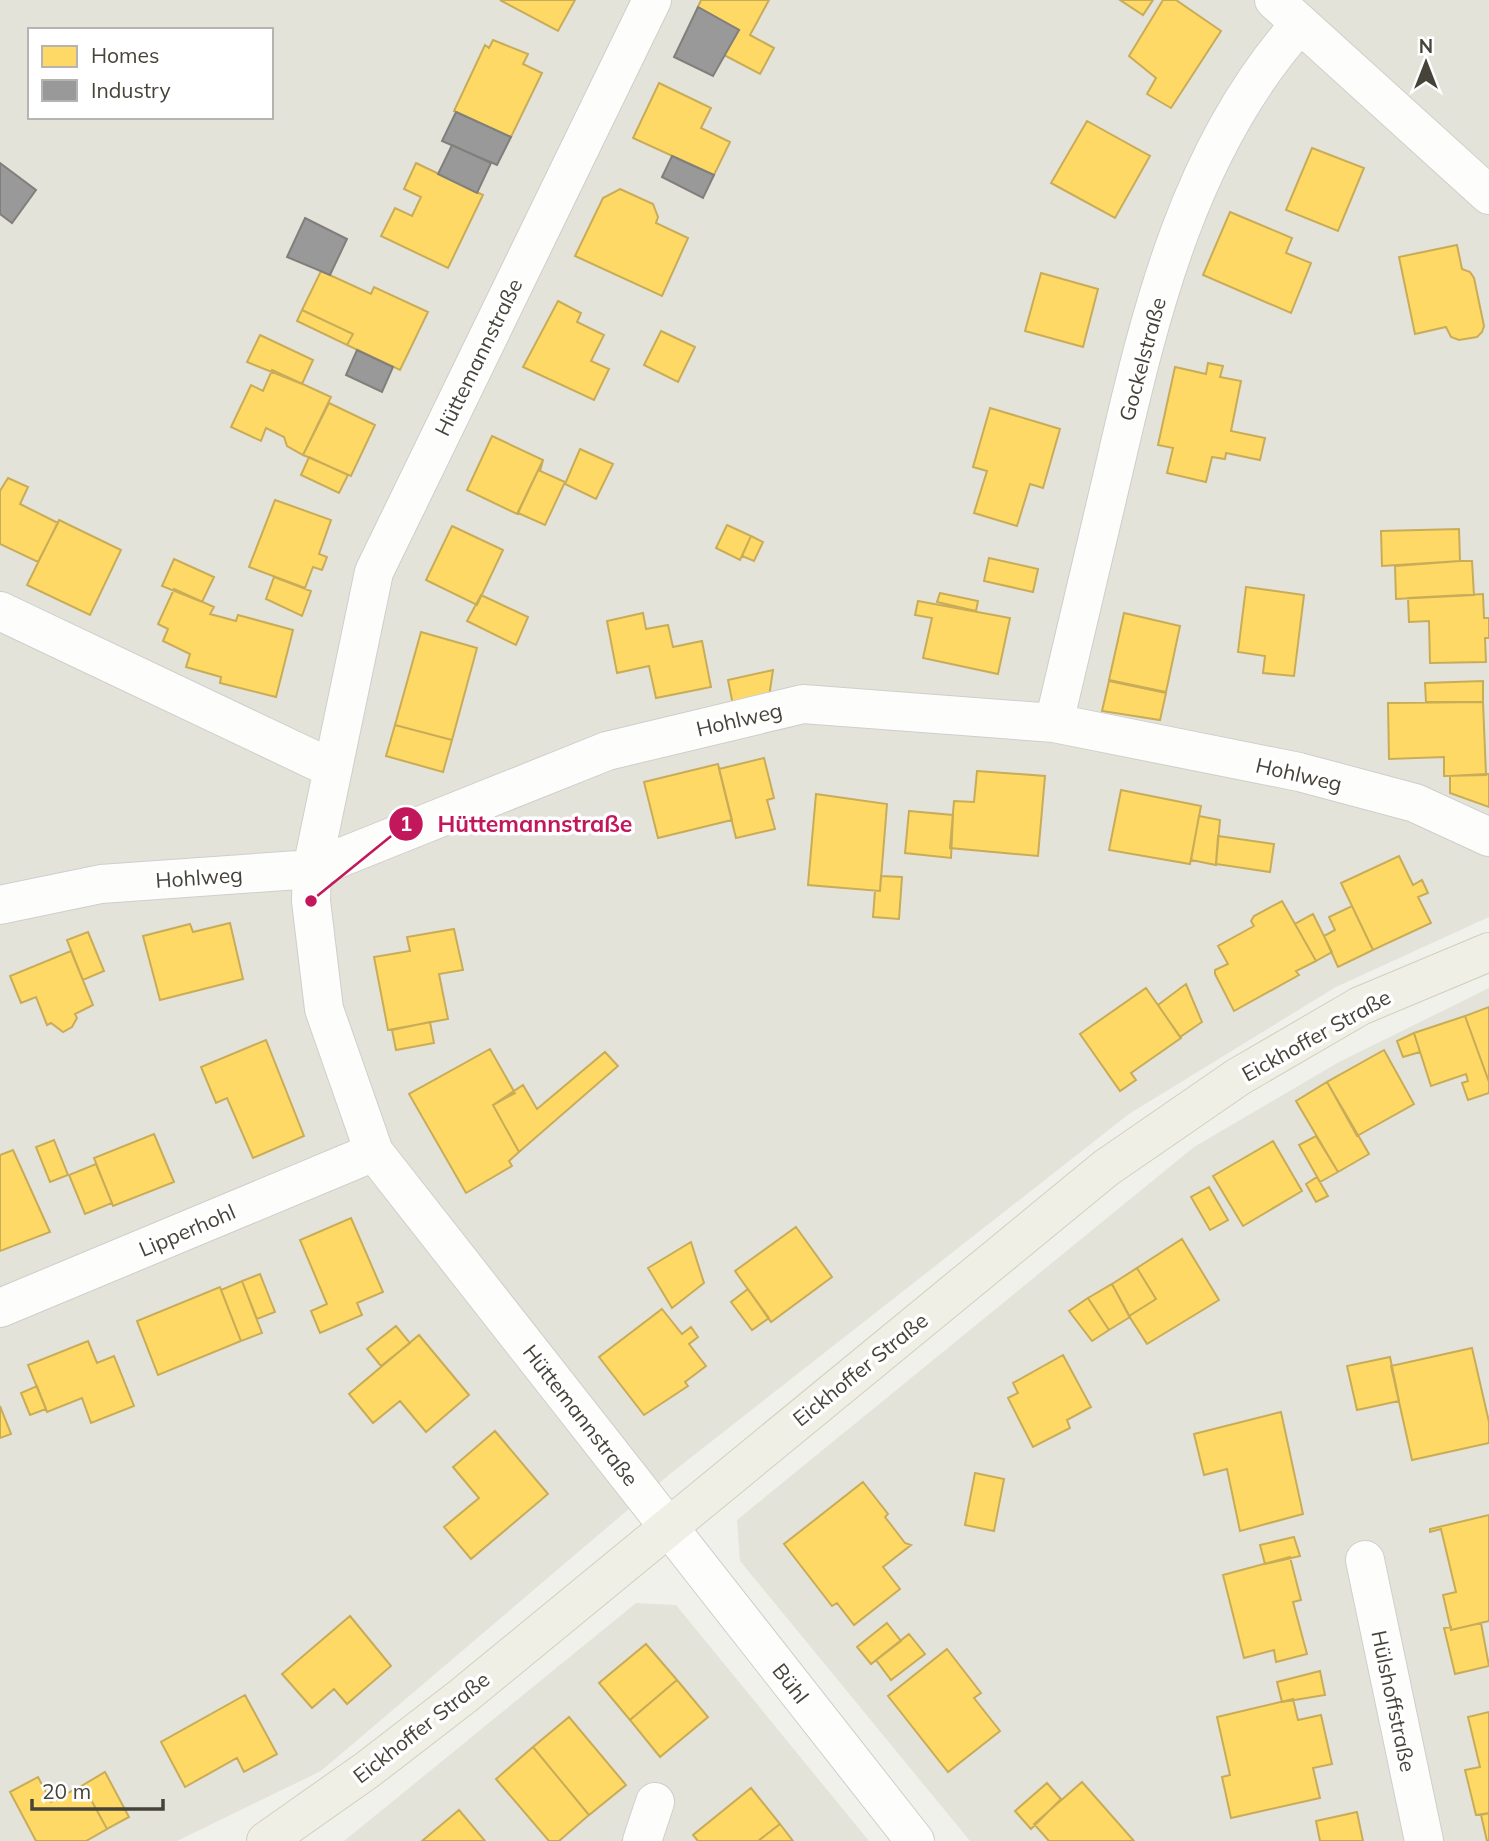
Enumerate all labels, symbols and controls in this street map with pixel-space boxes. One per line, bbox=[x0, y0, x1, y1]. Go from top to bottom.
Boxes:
legend bbox=[28, 28, 273, 119]
north arrow bbox=[1391, 28, 1461, 98]
text: N bbox=[1419, 34, 1433, 58]
text: Homes bbox=[91, 42, 159, 68]
text: Industry bbox=[91, 77, 171, 103]
street label: Hüttemannstraße bbox=[429, 274, 527, 440]
street label: Gockelstraße bbox=[1113, 294, 1171, 424]
street label: Hohlweg bbox=[693, 696, 785, 742]
street label: Hohlweg bbox=[1253, 751, 1345, 797]
callout: Hüttemannstraße bbox=[388, 802, 646, 846]
text: Hüttemannstraße bbox=[438, 809, 632, 838]
text: 1 bbox=[400, 810, 412, 836]
street label: Hohlweg bbox=[154, 861, 244, 893]
street label: Eickhoffer Straße bbox=[1237, 983, 1395, 1087]
street label: Lipperhohl bbox=[135, 1198, 239, 1262]
street label: Eickhoffer Straße bbox=[787, 1307, 933, 1431]
street label: Hüttemannstraße bbox=[518, 1339, 644, 1491]
street label: Hülshoffstraße bbox=[1366, 1628, 1422, 1774]
street label: Bühl bbox=[767, 1658, 815, 1708]
street label: Eickhoffer Straße bbox=[348, 1666, 494, 1788]
scale bar bbox=[32, 1768, 163, 1812]
text: 20 m bbox=[42, 1778, 91, 1804]

